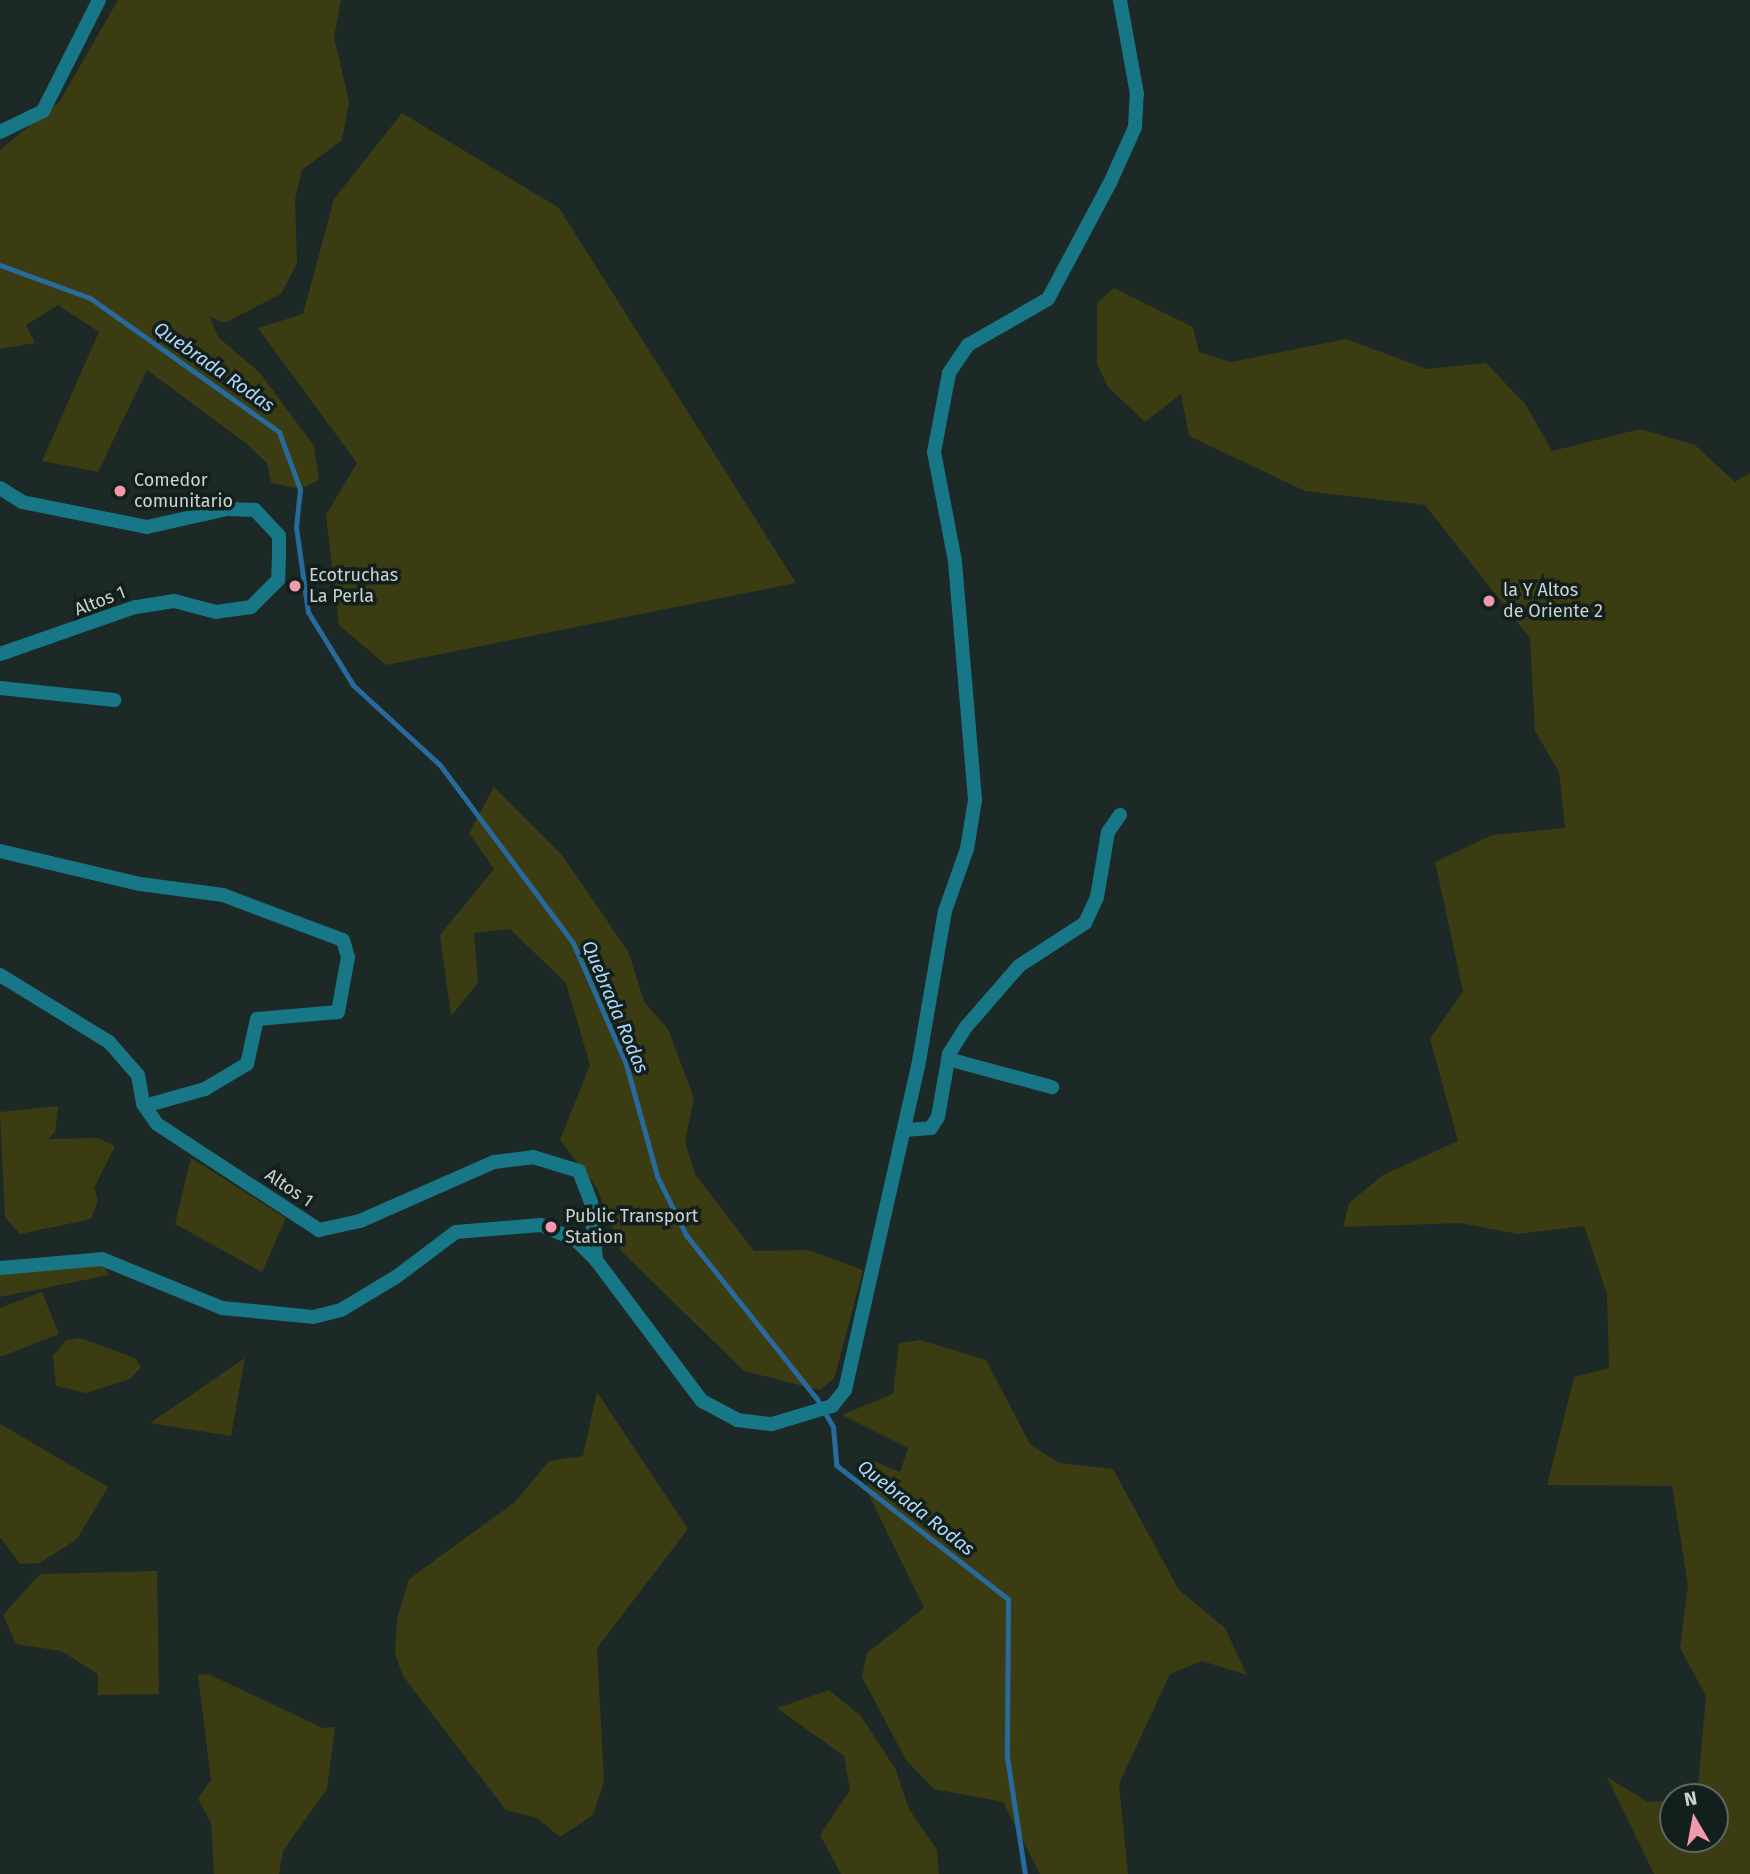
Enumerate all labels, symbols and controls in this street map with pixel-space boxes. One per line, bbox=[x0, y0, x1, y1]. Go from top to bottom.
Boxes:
water label: Quebrada Rodas bbox=[149, 317, 279, 417]
place label: Comedor comunitario bbox=[134, 470, 233, 512]
marker: Comedor comunitario bbox=[112, 483, 128, 499]
place label: Ecotruchas La Perla bbox=[309, 565, 398, 608]
marker: Ecotruchas La Perla bbox=[287, 578, 303, 594]
place label: la Y Altos de Oriente 2 bbox=[1503, 580, 1603, 622]
street label: Altos 1 bbox=[71, 581, 129, 621]
marker: la Y Altos de Oriente 2 bbox=[1481, 593, 1497, 609]
water label: Quebrada Rodas bbox=[577, 937, 653, 1077]
street label: Altos 1 bbox=[261, 1164, 317, 1212]
place label: Public Transport Station bbox=[565, 1206, 698, 1248]
marker: Public Transport Station bbox=[543, 1219, 559, 1235]
water label: Quebrada Rodas bbox=[853, 1455, 979, 1561]
north arrow bbox=[1659, 1783, 1729, 1853]
text: N bbox=[1682, 1786, 1699, 1811]

